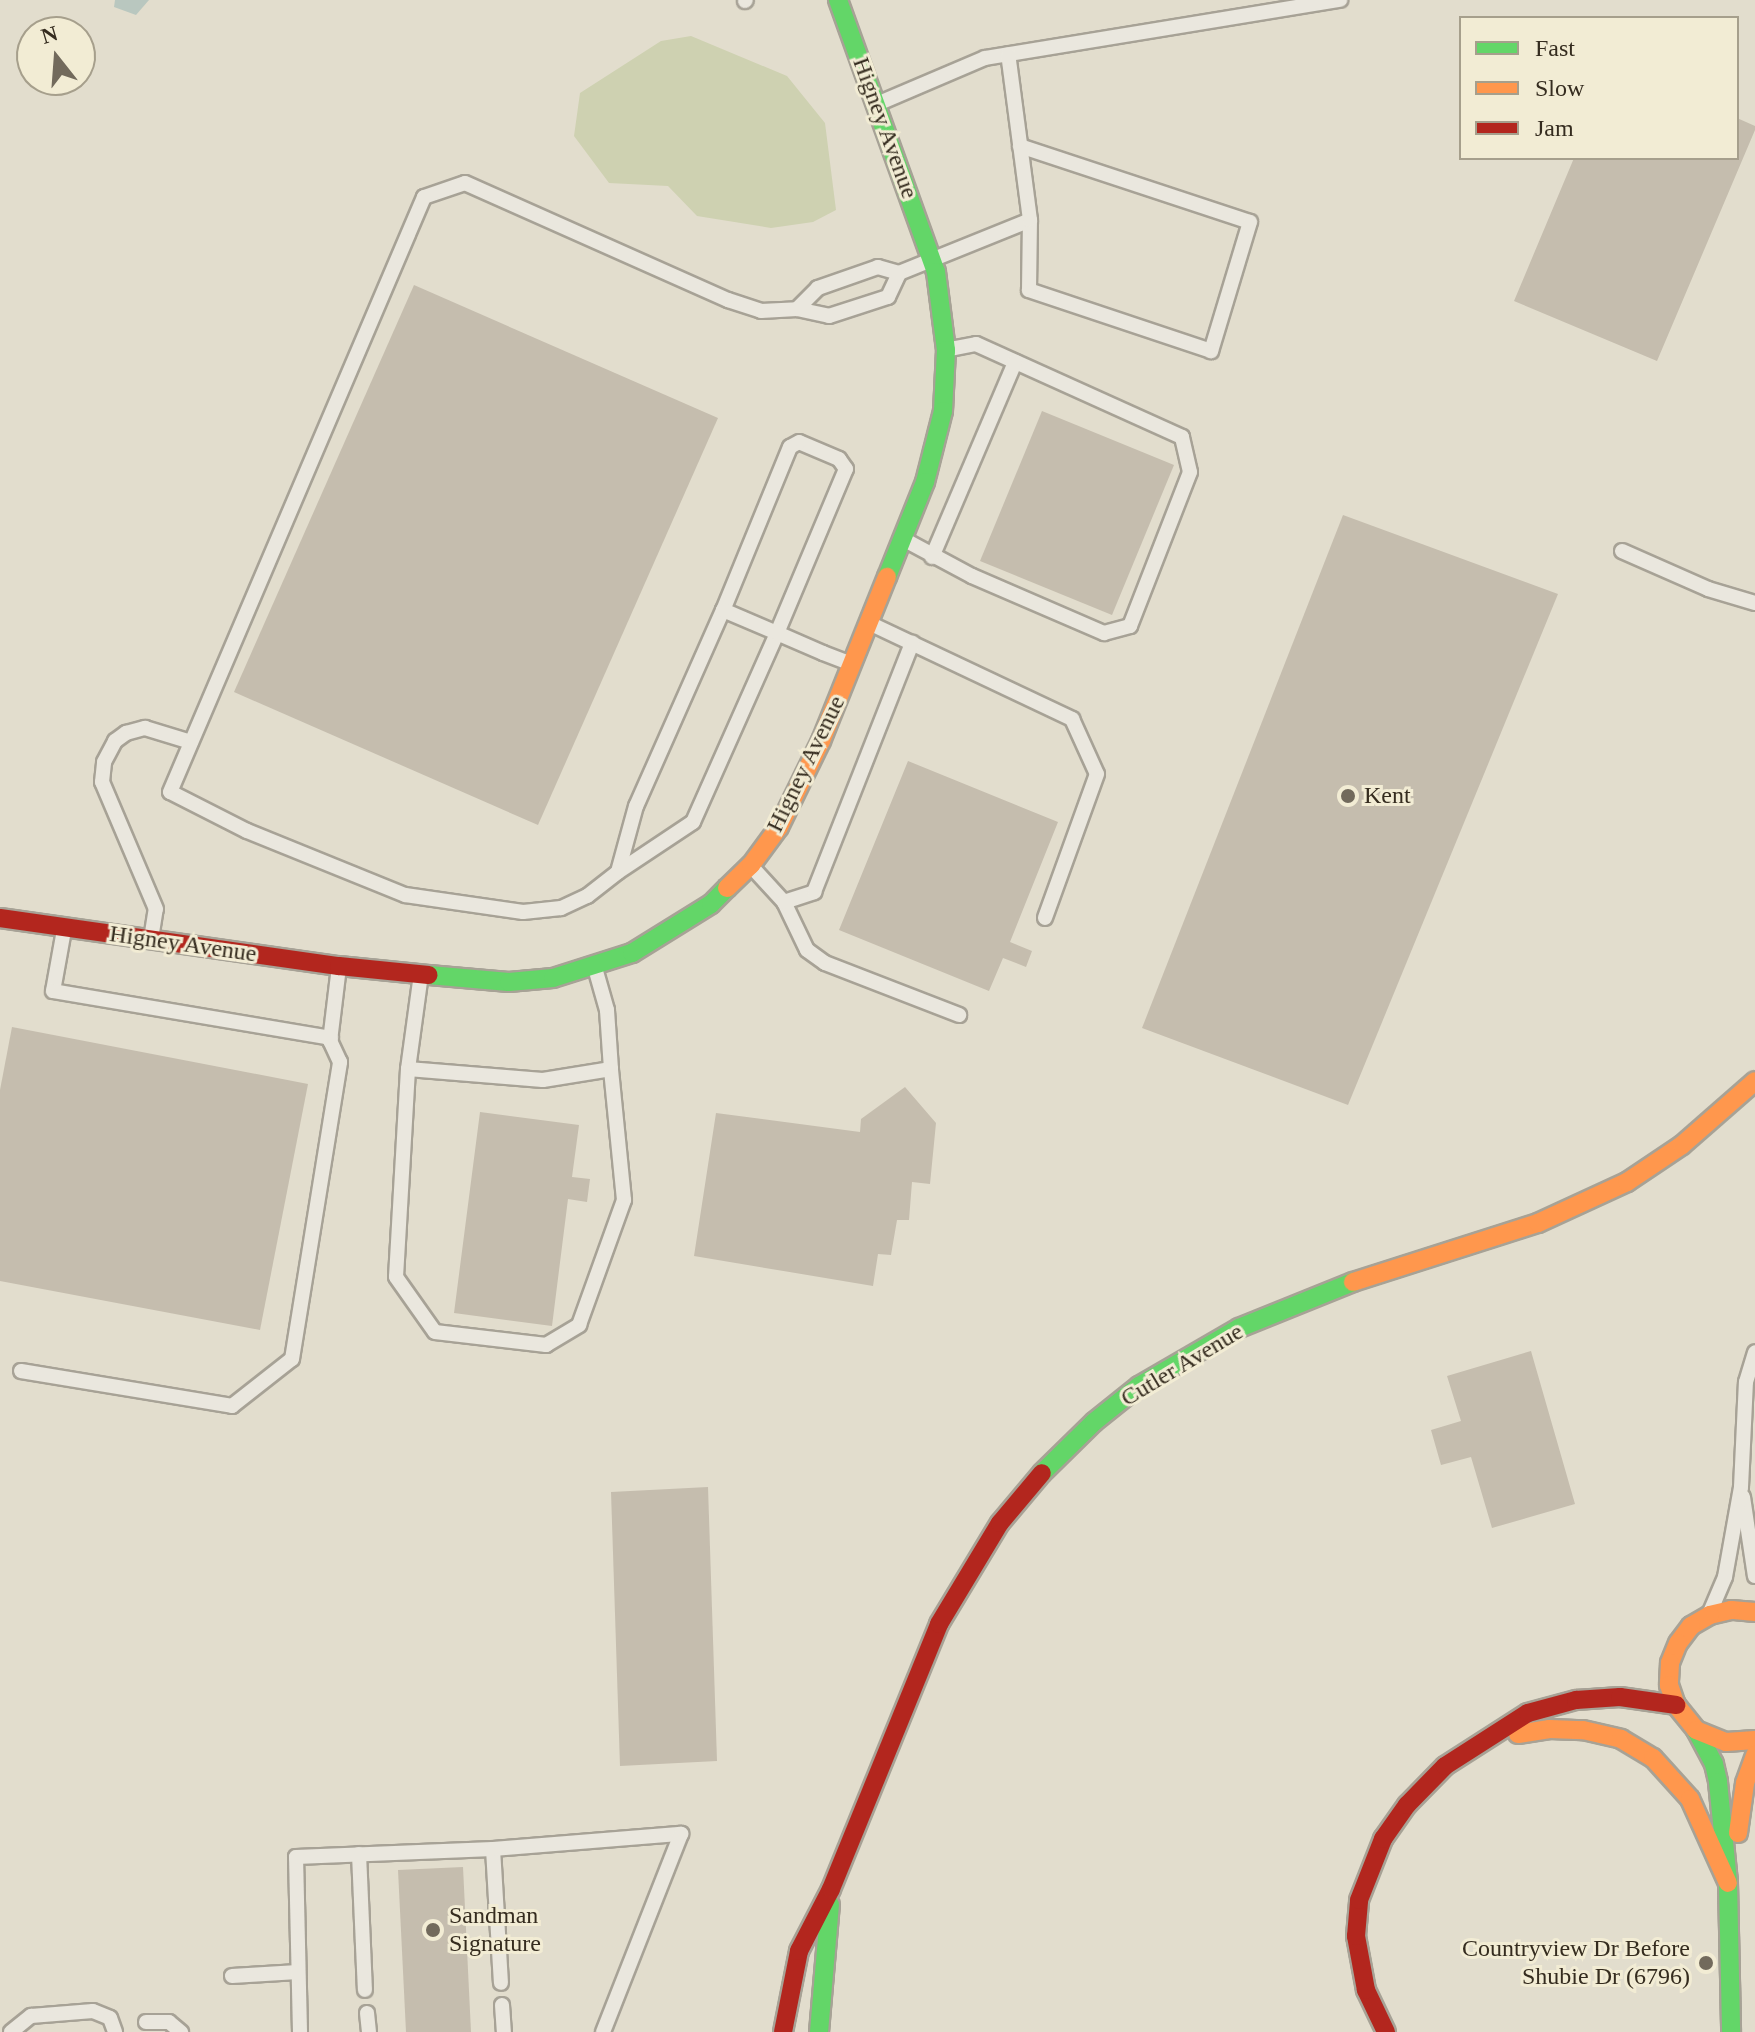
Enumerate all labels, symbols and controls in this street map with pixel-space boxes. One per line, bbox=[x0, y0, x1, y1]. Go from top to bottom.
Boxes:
north arrow bbox=[16, 16, 96, 96]
legend bbox=[1459, 16, 1739, 160]
text: N bbox=[38, 20, 61, 49]
text: Fast bbox=[1535, 35, 1575, 61]
street label: Higney Avenue bbox=[846, 53, 924, 203]
text: Slow bbox=[1535, 75, 1584, 101]
text: Jam bbox=[1535, 115, 1574, 141]
street label: Higney Avenue bbox=[760, 690, 852, 838]
place label: Kent bbox=[1364, 782, 1411, 810]
marker: Kent bbox=[1339, 787, 1357, 805]
street label: Higney Avenue bbox=[107, 919, 259, 969]
street label: Cutler Avenue bbox=[1115, 1317, 1249, 1413]
place label: Sandman Signature bbox=[449, 1902, 541, 1958]
marker: Sandman Signature bbox=[424, 1921, 442, 1939]
place label: Countryview Dr Before Shubie Dr (6796) bbox=[1462, 1935, 1690, 1991]
marker: Countryview Dr Before Shubie Dr (6796) bbox=[1697, 1954, 1715, 1972]

